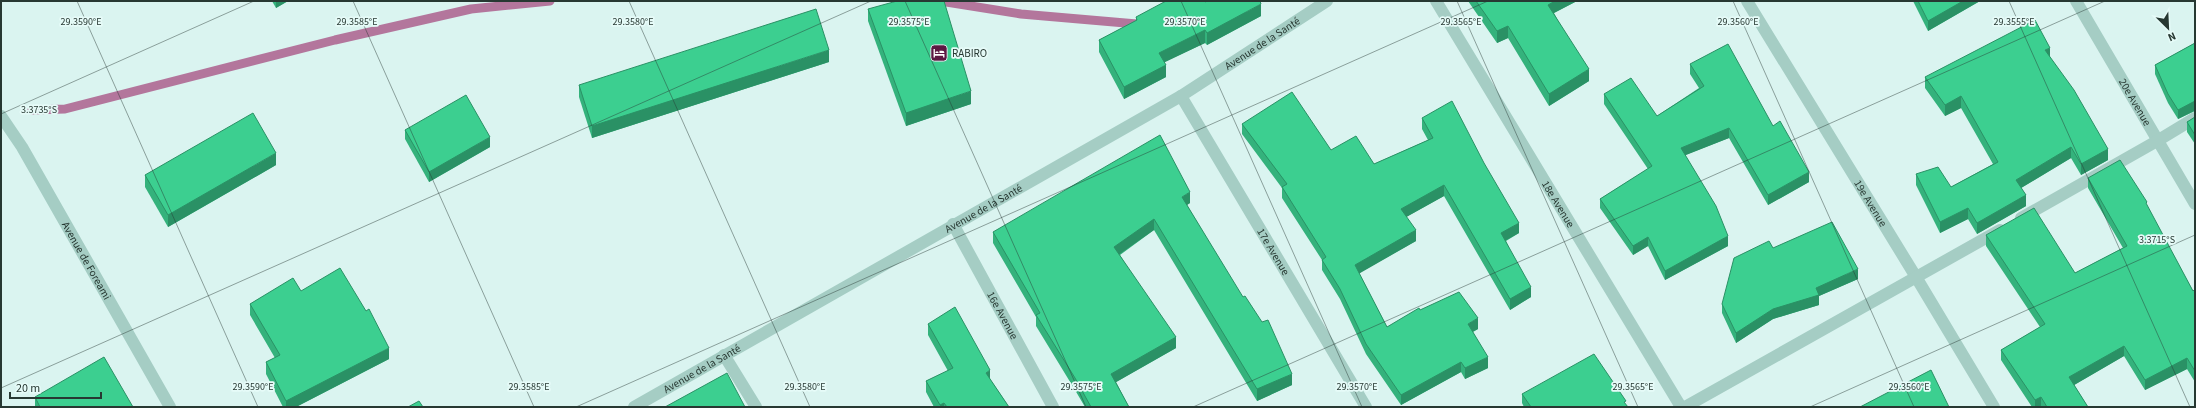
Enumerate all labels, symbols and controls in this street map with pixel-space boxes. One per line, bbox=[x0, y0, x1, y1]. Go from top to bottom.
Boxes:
north arrow bbox=[2148, 8, 2188, 48]
street label: Avenue de la Santé bbox=[1222, 13, 1303, 74]
text: 29.3590°E bbox=[61, 15, 101, 29]
text: 29.3585°E bbox=[337, 15, 377, 29]
text: 29.3580°E bbox=[613, 15, 653, 29]
text: 29.3575°E bbox=[889, 15, 929, 29]
text: 29.3570°E bbox=[1165, 15, 1205, 29]
text: 29.3565°E bbox=[1441, 15, 1481, 29]
text: 29.3560°E bbox=[1718, 15, 1758, 29]
text: 29.3555°E bbox=[1994, 15, 2034, 29]
text: N bbox=[2165, 28, 2178, 45]
hotel icon: RABIRO bbox=[929, 43, 949, 63]
place label: RABIRO bbox=[952, 46, 987, 61]
street label: 20e Avenue bbox=[2115, 76, 2155, 129]
text: 3.3735°S bbox=[21, 103, 57, 117]
street label: 19e Avenue bbox=[1850, 177, 1891, 230]
street label: 18e Avenue bbox=[1538, 178, 1578, 231]
street label: Avenue de la Santé bbox=[942, 180, 1026, 237]
street label: Avenue de Foreami bbox=[58, 219, 114, 303]
street label: 17e Avenue bbox=[1253, 225, 1293, 279]
text: 3.3715°S bbox=[2139, 233, 2175, 247]
street label: 16e Avenue bbox=[983, 289, 1022, 343]
street label: Avenue de la Santé bbox=[661, 341, 744, 397]
scale bar bbox=[10, 374, 101, 400]
text: 20 m bbox=[16, 380, 40, 397]
text: 29.3590°E bbox=[233, 380, 273, 394]
text: 29.3585°E bbox=[509, 380, 549, 394]
text: 29.3580°E bbox=[785, 380, 825, 394]
text: 29.3575°E bbox=[1061, 380, 1101, 394]
text: 29.3570°E bbox=[1337, 380, 1377, 394]
text: 29.3565°E bbox=[1613, 380, 1653, 394]
text: 29.3560°E bbox=[1889, 380, 1929, 394]

